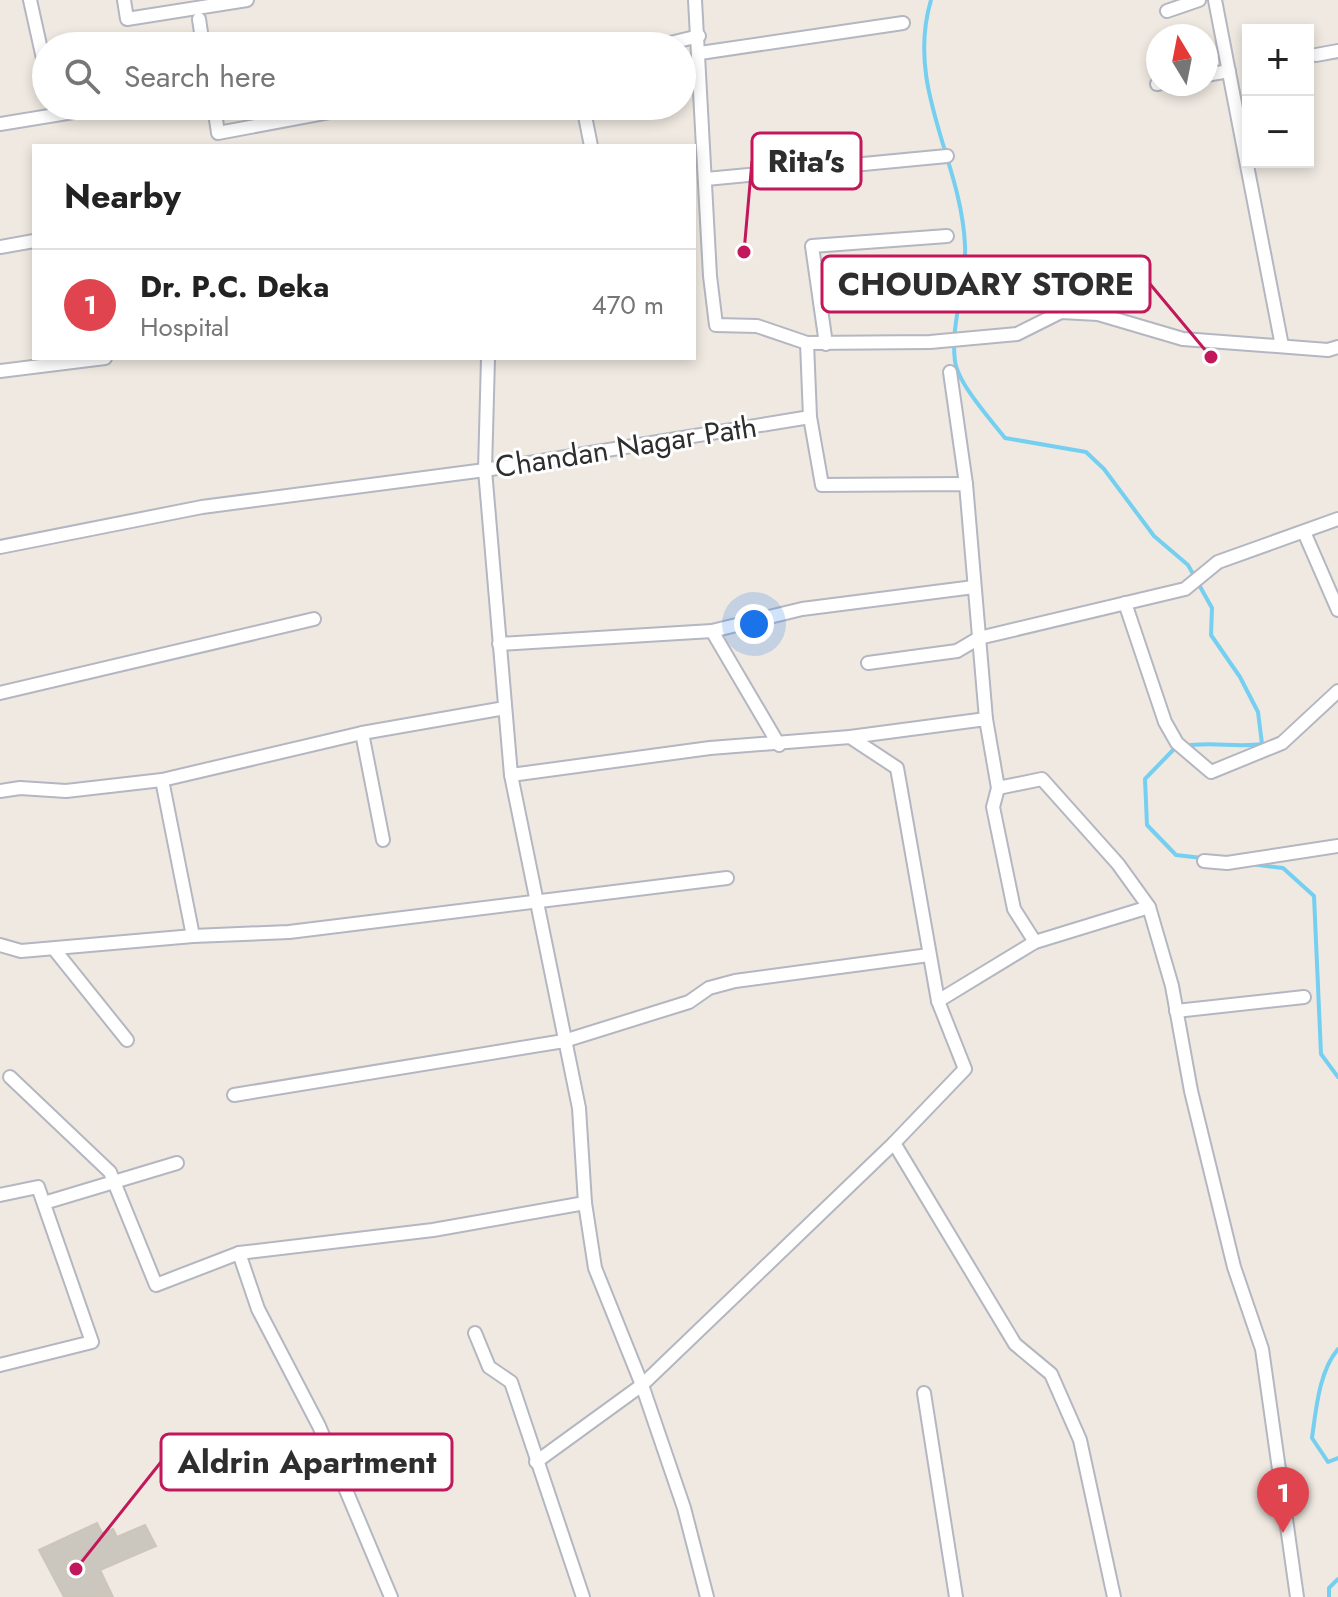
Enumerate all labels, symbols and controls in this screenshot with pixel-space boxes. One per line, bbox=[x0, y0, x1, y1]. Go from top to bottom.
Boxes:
north arrow bbox=[1146, 24, 1218, 96]
map controls bbox=[1242, 24, 1314, 168]
button: + bbox=[1242, 24, 1314, 96]
search box bbox=[32, 32, 696, 120]
icon: search bbox=[60, 54, 104, 98]
text: Search here bbox=[124, 55, 276, 98]
button: − bbox=[1242, 96, 1314, 168]
callout: Rita's bbox=[752, 133, 861, 189]
text: Rita's bbox=[767, 138, 845, 184]
text: Nearby bbox=[64, 172, 181, 221]
callout: CHOUDARY STORE bbox=[822, 256, 1150, 312]
text: CHOUDARY STORE bbox=[838, 261, 1134, 307]
text: Dr. P.C. Deka bbox=[140, 265, 329, 308]
text: 1 bbox=[83, 286, 97, 324]
text: 470 m bbox=[592, 286, 664, 324]
text: Hospital bbox=[140, 308, 230, 346]
street label: Chandan Nagar Path bbox=[492, 405, 760, 488]
your location bbox=[734, 604, 774, 644]
callout: Aldrin Apartment bbox=[161, 1434, 452, 1490]
text: Aldrin Apartment bbox=[177, 1439, 437, 1485]
pin: 1 bbox=[1257, 1467, 1309, 1533]

